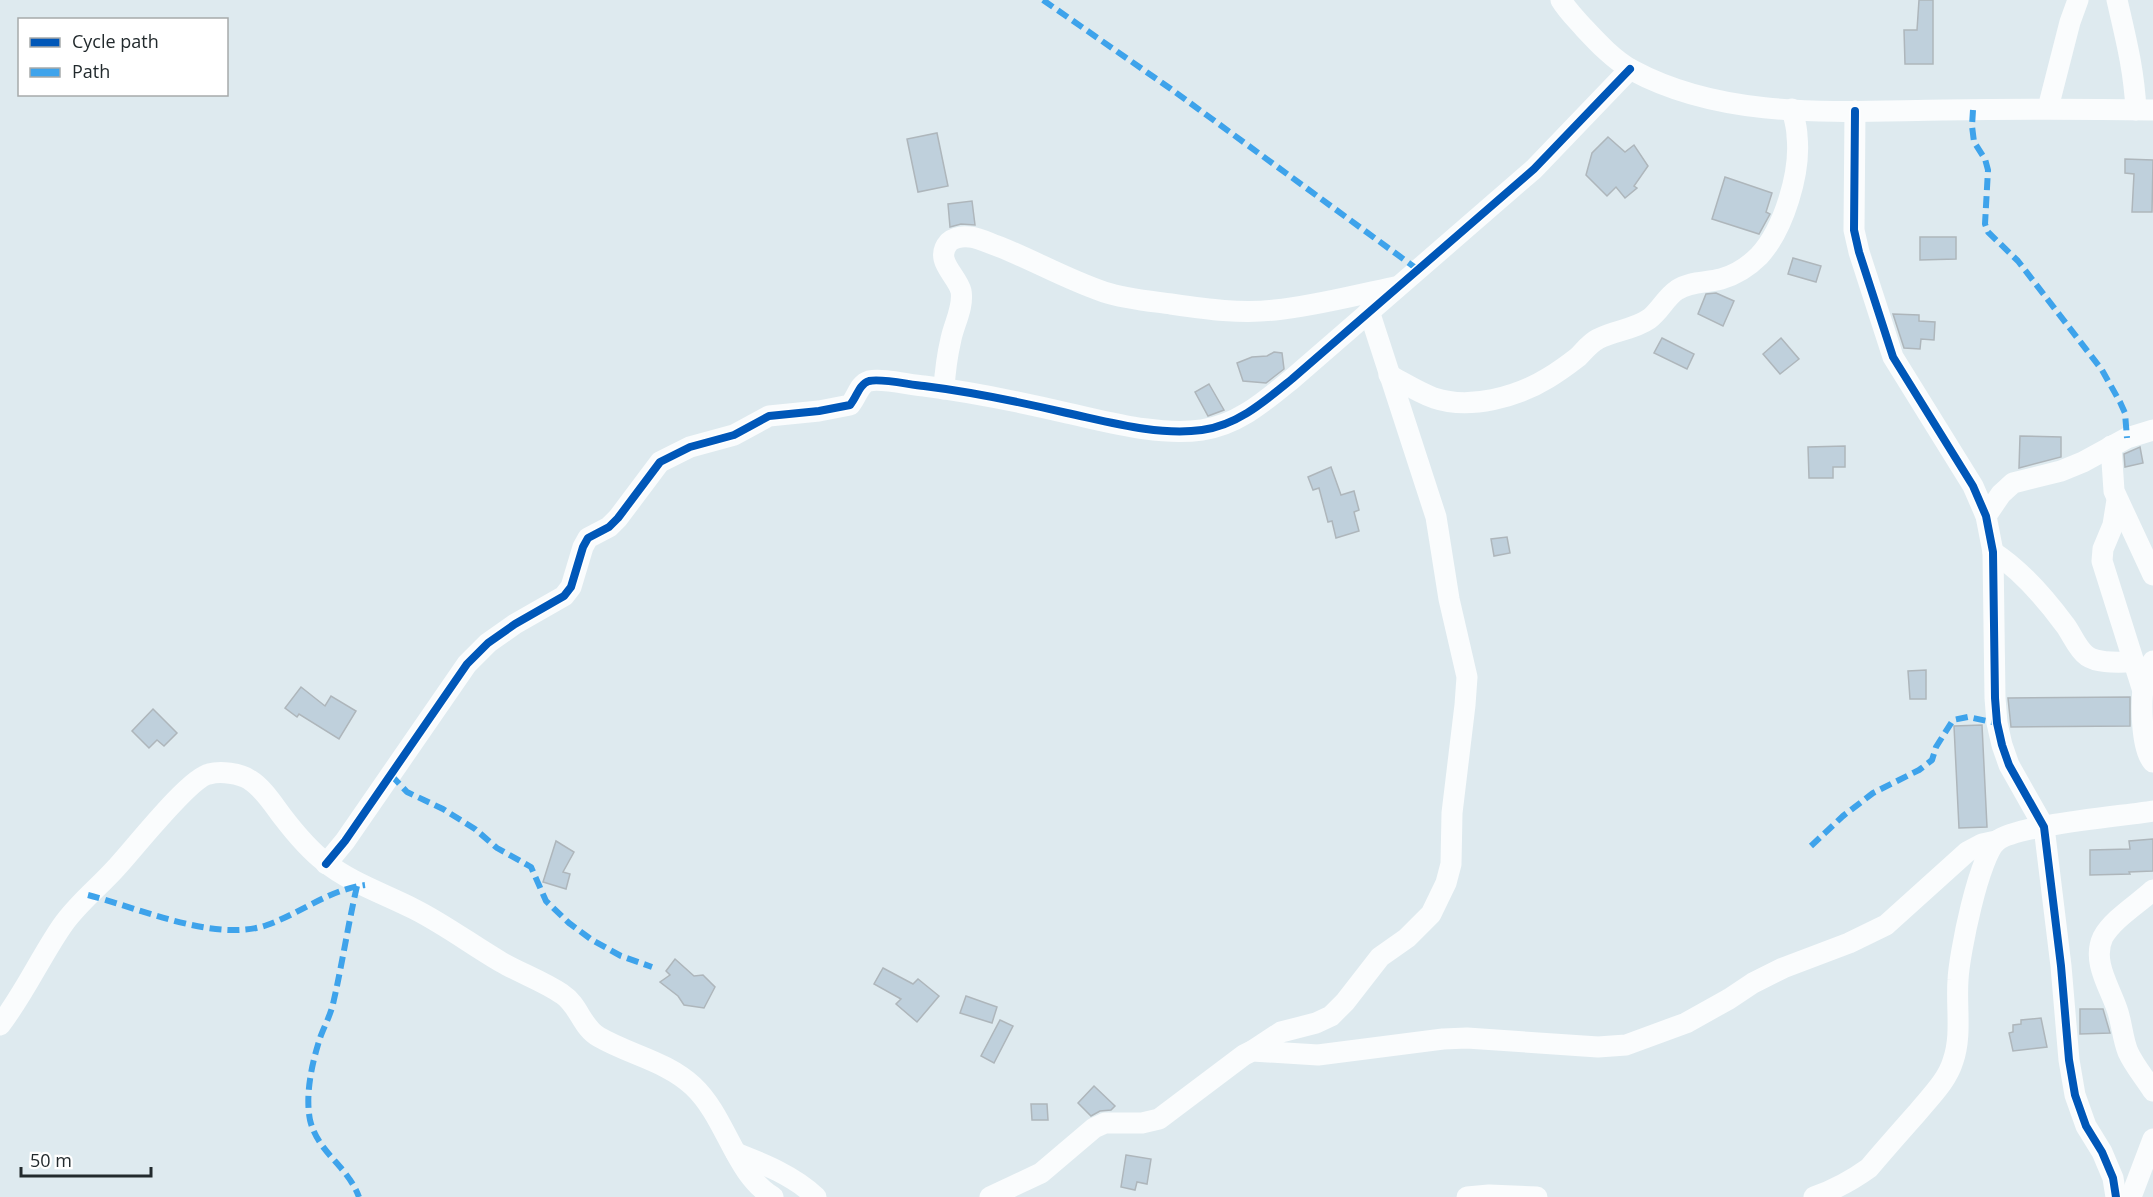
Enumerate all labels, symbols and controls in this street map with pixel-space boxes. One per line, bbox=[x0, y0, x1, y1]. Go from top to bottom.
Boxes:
legend bbox=[18, 18, 228, 96]
text: Cycle path bbox=[72, 29, 159, 53]
text: Path bbox=[72, 59, 110, 83]
scale bar bbox=[21, 1140, 152, 1178]
text: 50 m bbox=[30, 1148, 72, 1172]

